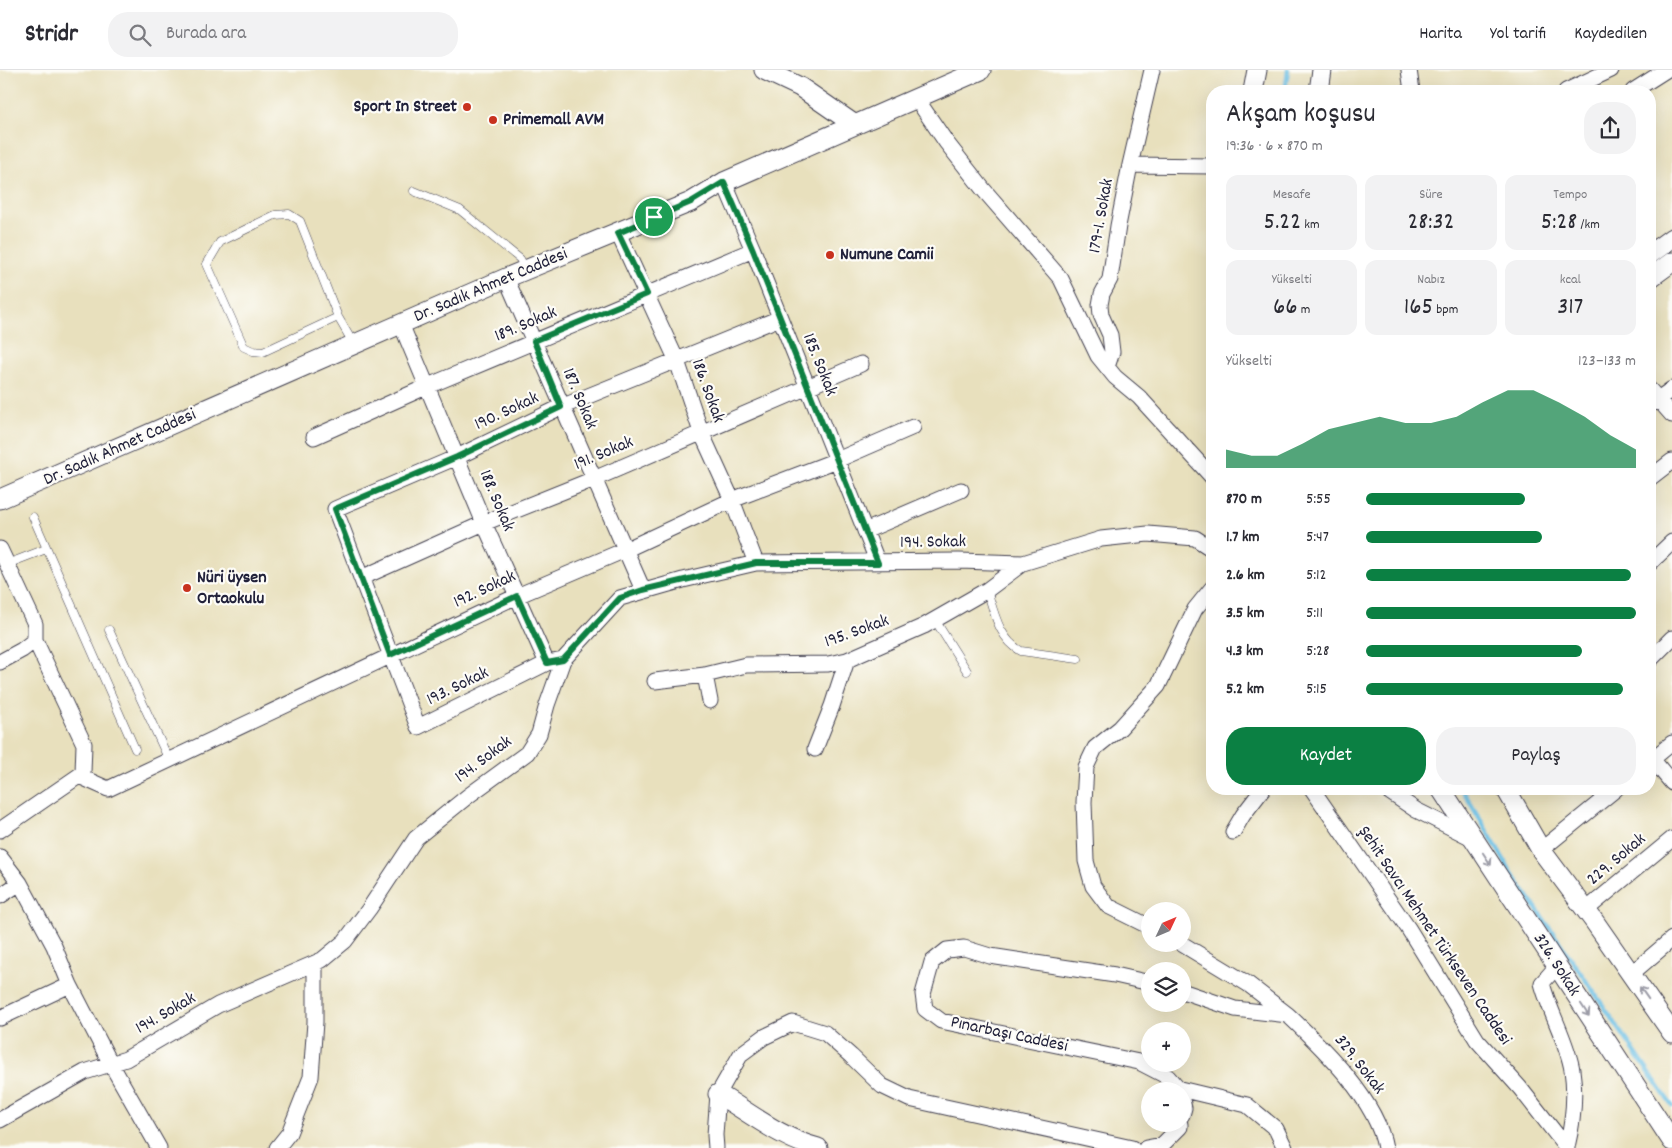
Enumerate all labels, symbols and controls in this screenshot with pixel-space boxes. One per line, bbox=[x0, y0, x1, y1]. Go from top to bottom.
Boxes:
search box bbox=[108, 12, 458, 57]
text: Stridr bbox=[25, 18, 78, 52]
icon: search bbox=[126, 21, 154, 49]
text: Burada ara bbox=[166, 21, 246, 48]
text: Harita bbox=[1419, 22, 1462, 47]
text: Yol tarifi bbox=[1490, 22, 1546, 47]
text: Kaydedilen bbox=[1574, 22, 1647, 47]
place label: Sport In Street bbox=[354, 95, 457, 120]
text: Akşam koşusu bbox=[1226, 96, 1376, 136]
marker: Sport In Street bbox=[461, 101, 473, 113]
button: share bbox=[1584, 102, 1636, 154]
place label: Primemall AVM bbox=[503, 108, 604, 133]
marker: Primemall AVM bbox=[487, 114, 499, 126]
text: 19:36 · 6 × 870 m bbox=[1226, 135, 1323, 158]
street label: 179-1. Sokak bbox=[1083, 177, 1121, 255]
text: Mesafe bbox=[1273, 185, 1311, 205]
text: Süre bbox=[1419, 185, 1443, 205]
text: Tempo bbox=[1553, 185, 1587, 205]
pin bbox=[633, 196, 675, 238]
icon: arrive bbox=[640, 203, 668, 231]
text: 5.22 bbox=[1264, 205, 1301, 241]
text: 28:32 bbox=[1407, 205, 1455, 241]
text: 5:28 bbox=[1541, 205, 1577, 241]
text: km bbox=[1301, 215, 1320, 235]
text: /km bbox=[1577, 215, 1600, 235]
street label: Dr. Sadık Ahmet Caddesi bbox=[410, 242, 572, 330]
place label: Numune Camii bbox=[840, 243, 934, 268]
marker: Numune Camii bbox=[824, 249, 836, 261]
text: Yükselti bbox=[1272, 270, 1312, 290]
text: Nabız bbox=[1417, 270, 1445, 290]
text: kcal bbox=[1560, 270, 1581, 290]
text: 66 bbox=[1273, 290, 1298, 326]
text: 165 bbox=[1404, 290, 1433, 326]
text: 317 bbox=[1557, 290, 1583, 326]
text: m bbox=[1298, 300, 1310, 320]
text: bpm bbox=[1433, 300, 1458, 320]
street label: 189. Sokak bbox=[491, 301, 561, 349]
street label: 185. Sokak bbox=[795, 330, 843, 400]
text: Yükselti bbox=[1226, 350, 1272, 373]
text: 123–133 m bbox=[1578, 350, 1636, 373]
street label: 186. Sokak bbox=[684, 356, 730, 426]
street label: 187. Sokak bbox=[555, 365, 603, 433]
street label: 190. Sokak bbox=[471, 386, 543, 438]
street label: Dr. Sadık Ahmet Caddesi bbox=[40, 403, 200, 493]
street label: 191. Sokak bbox=[570, 430, 638, 478]
street label: 188. Sokak bbox=[472, 466, 520, 536]
text: 870 m bbox=[1226, 488, 1262, 511]
text: 5:55 bbox=[1306, 488, 1331, 511]
text: 1.7 km bbox=[1226, 526, 1260, 549]
text: 5:47 bbox=[1306, 526, 1329, 549]
street label: 194. Sokak bbox=[900, 530, 966, 556]
text: 2.6 km bbox=[1226, 564, 1265, 587]
text: 5:12 bbox=[1306, 564, 1327, 587]
street label: 192. Sokak bbox=[450, 565, 520, 615]
place label: Nüri üysen Ortaokulu bbox=[197, 566, 267, 612]
marker: Nüri üysen Ortaokulu bbox=[181, 582, 193, 594]
text: 3.5 km bbox=[1226, 602, 1264, 625]
text: 5:11 bbox=[1306, 602, 1323, 625]
street label: 195. Sokak bbox=[821, 609, 893, 655]
text: 4.3 km bbox=[1226, 640, 1264, 663]
text: 5:28 bbox=[1306, 640, 1329, 663]
street label: 193. Sokak bbox=[423, 661, 493, 713]
text: 5.2 km bbox=[1226, 678, 1264, 701]
text: 5:15 bbox=[1306, 678, 1327, 701]
button: Kaydet bbox=[1226, 727, 1426, 785]
button: Paylaş bbox=[1436, 727, 1636, 785]
street label: 194. Sokak bbox=[450, 730, 518, 790]
street label: Şehit Savcı Mehmet Türkseven Caddesi bbox=[1351, 822, 1517, 1050]
street label: 229. Sokak bbox=[1582, 828, 1652, 892]
one-way arrow bbox=[1482, 852, 1492, 866]
north arrow bbox=[1141, 902, 1191, 952]
map controls bbox=[1141, 902, 1191, 1132]
street label: 326. Sokak bbox=[1526, 928, 1586, 1002]
button: layers bbox=[1141, 962, 1191, 1012]
street label: 194. Sokak bbox=[131, 987, 201, 1041]
one-way arrow bbox=[1639, 987, 1649, 1001]
one-way arrow bbox=[1580, 1003, 1590, 1017]
street label: Pınarbaşı Caddesi bbox=[948, 1010, 1070, 1060]
button: + bbox=[1141, 1022, 1191, 1072]
street label: 329. Sokak bbox=[1327, 1030, 1391, 1100]
button: − bbox=[1141, 1082, 1191, 1132]

